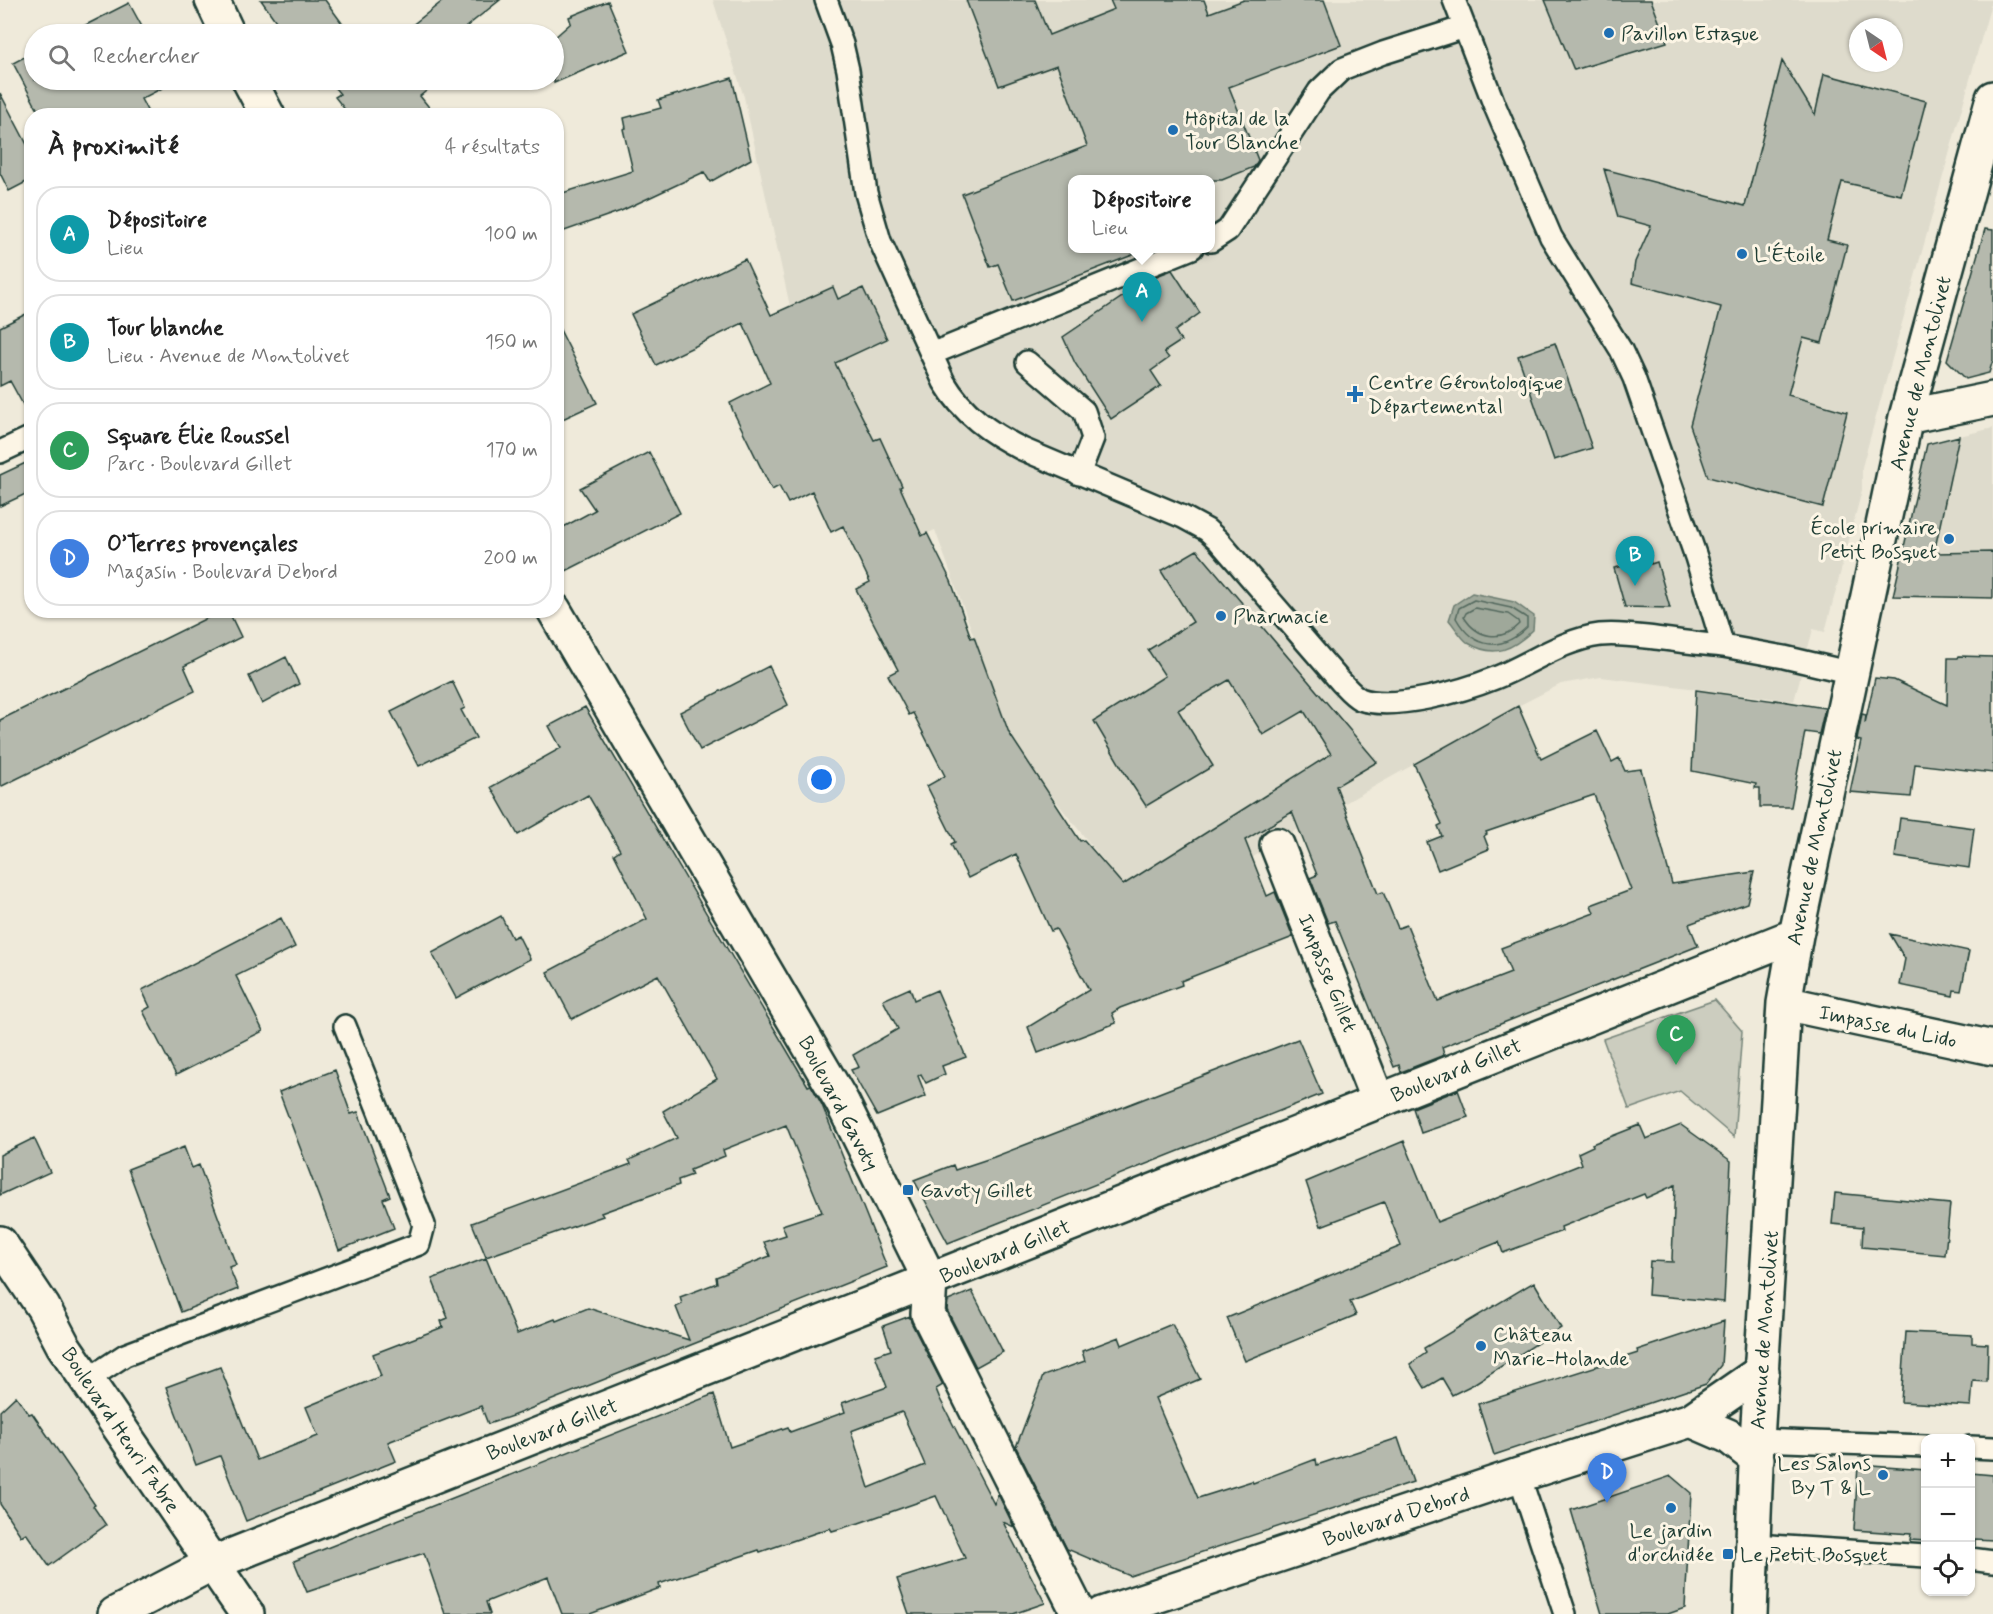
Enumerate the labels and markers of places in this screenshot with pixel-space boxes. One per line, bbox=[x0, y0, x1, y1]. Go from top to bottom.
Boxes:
place label: Pavillon Estaque bbox=[1621, 20, 1759, 48]
marker: Pavillon Estaque bbox=[1602, 26, 1616, 40]
place label: Hôpital de la Tour Blanche bbox=[1185, 105, 1299, 157]
marker: Hôpital de la Tour Blanche bbox=[1166, 123, 1180, 137]
place label: L'Étoile bbox=[1754, 241, 1825, 269]
marker: L'Étoile bbox=[1735, 247, 1749, 261]
pin: A bbox=[1122, 272, 1162, 322]
place label: Centre Gérontologique Départemental bbox=[1368, 369, 1563, 421]
marker: Centre Gérontologique Départemental bbox=[1346, 385, 1364, 403]
place label: École primaire Petit Bosquet bbox=[1811, 514, 1937, 566]
marker: École primaire Petit Bosquet bbox=[1942, 532, 1956, 546]
pin: B bbox=[1616, 536, 1654, 586]
place label: Pharmacie bbox=[1233, 603, 1329, 631]
marker: Pharmacie bbox=[1214, 609, 1228, 623]
pin: C bbox=[1656, 1016, 1696, 1065]
place label: Gavoty Gillet bbox=[920, 1177, 1033, 1205]
marker: Gavoty Gillet bbox=[901, 1183, 915, 1197]
place label: Château Marie-Holande bbox=[1493, 1321, 1629, 1373]
marker: Château Marie-Holande bbox=[1474, 1339, 1488, 1353]
place label: Les Salons By T & L bbox=[1777, 1450, 1871, 1502]
pin: D bbox=[1588, 1454, 1626, 1503]
marker: Les Salons By T & L bbox=[1876, 1468, 1890, 1482]
marker: Le jardin d'orchidée bbox=[1664, 1501, 1678, 1515]
place label: Le jardin d'orchidée bbox=[1628, 1517, 1714, 1569]
place label: Le Petit Bosquet bbox=[1740, 1541, 1888, 1569]
marker: Le Petit Bosquet bbox=[1721, 1547, 1735, 1561]

